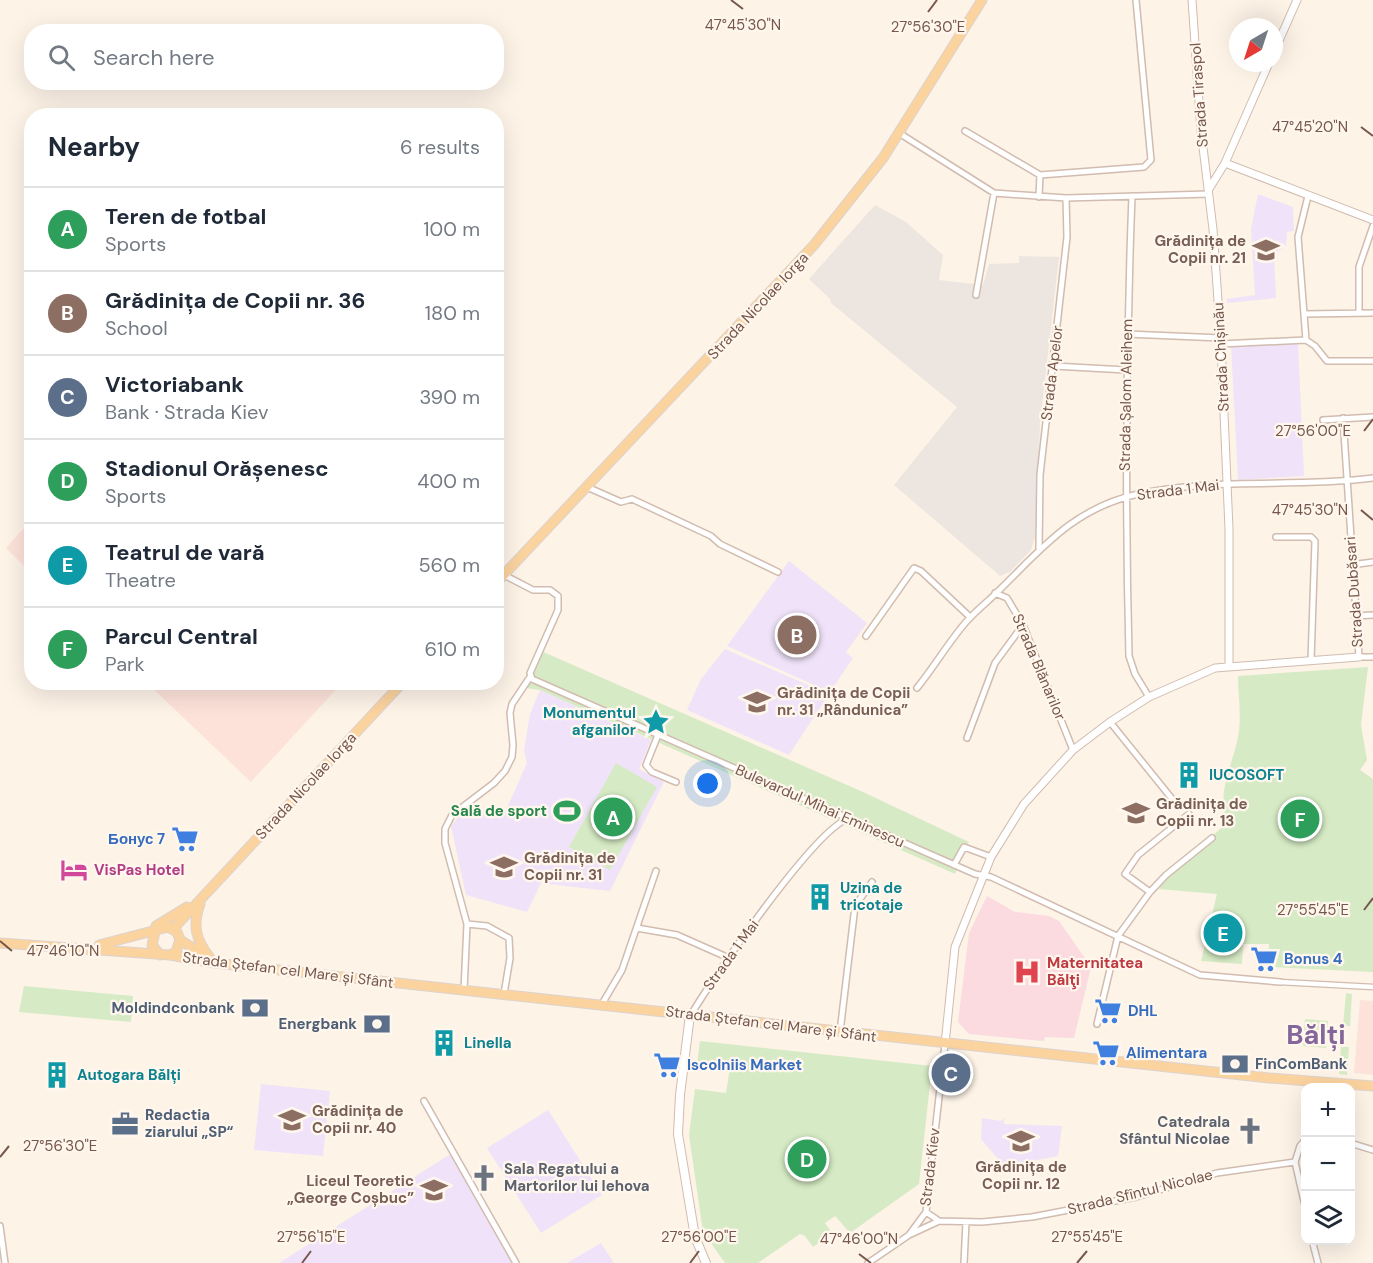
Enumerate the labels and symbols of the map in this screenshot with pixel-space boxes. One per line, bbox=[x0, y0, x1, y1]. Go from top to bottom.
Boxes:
text: 47°45'30"N bbox=[705, 15, 781, 35]
text: 27°56'30"E bbox=[891, 17, 965, 37]
north arrow bbox=[1229, 18, 1283, 72]
street label: Strada Tiraspol bbox=[1185, 42, 1213, 148]
text: 47°45'20"N bbox=[1272, 117, 1348, 137]
place label: Grădinița de Copii nr. 21 bbox=[1154, 231, 1246, 268]
school or university icon: Grădinița de Copii nr. 21 bbox=[1251, 235, 1281, 265]
street label: Strada Nicolae Iorga bbox=[703, 248, 813, 364]
street label: Strada Chișinău bbox=[1208, 302, 1234, 412]
street label: Strada Șalom Aleihem bbox=[1115, 319, 1137, 471]
street label: Strada Apelor bbox=[1036, 324, 1068, 422]
text: 27°56'00"E bbox=[1275, 421, 1351, 441]
street label: Strada 1 Mai bbox=[1136, 475, 1220, 505]
text: 47°45'30"N bbox=[1272, 500, 1348, 520]
street label: Strada Dubăsari bbox=[1340, 536, 1368, 648]
street label: Strada Blănarilor bbox=[1008, 611, 1071, 724]
pin: B bbox=[778, 612, 816, 658]
place label: Grădinița de Copii nr. 31 „Rândunica” bbox=[777, 683, 910, 720]
school or university icon: Grădinița de Copii nr. 31 „Rândunica” bbox=[742, 687, 772, 717]
place label: Monumentul afganilor bbox=[543, 703, 636, 740]
place icon: Monumentul afganilor bbox=[641, 707, 671, 737]
street label: Strada Nicolae Iorga bbox=[251, 728, 361, 844]
street label: Bulevardul Mihai Eminescu bbox=[732, 760, 908, 852]
building icon: IUCOSOFT bbox=[1174, 760, 1204, 790]
place label: IUCOSOFT bbox=[1209, 765, 1284, 785]
your location bbox=[693, 769, 722, 798]
pin: A bbox=[594, 794, 632, 840]
place label: Grădinița de Copii nr. 13 bbox=[1156, 794, 1248, 831]
sports icon: Sală de sport bbox=[552, 796, 582, 826]
pin: F bbox=[1280, 796, 1320, 842]
school or university icon: Grădinița de Copii nr. 13 bbox=[1121, 798, 1151, 828]
place label: Sală de sport bbox=[451, 801, 547, 821]
supermarket icon: Бонус 7 bbox=[170, 824, 200, 854]
place label: Бонус 7 bbox=[108, 829, 165, 849]
place label: Grădinița de Copii nr. 31 bbox=[524, 848, 616, 885]
school or university icon: Grădinița de Copii nr. 31 bbox=[489, 852, 519, 882]
hotel icon: VisPas Hotel bbox=[59, 855, 89, 885]
place label: VisPas Hotel bbox=[94, 860, 185, 880]
place label: Uzina de tricotaje bbox=[840, 878, 903, 915]
building icon: Uzina de tricotaje bbox=[805, 882, 835, 912]
text: 27°55'45"E bbox=[1277, 900, 1349, 920]
pin: E bbox=[1204, 910, 1242, 956]
street label: Strada 1 Mai bbox=[699, 916, 763, 994]
text: 47°46'10"N bbox=[27, 941, 99, 961]
supermarket icon: Bonus 4 bbox=[1249, 944, 1279, 974]
street label: Strada Ștefan cel Mare și Sfânt bbox=[181, 947, 395, 993]
place label: Bonus 4 bbox=[1284, 949, 1343, 969]
place label: Maternitatea Bălţi bbox=[1047, 953, 1143, 990]
hospital icon: Maternitatea Bălţi bbox=[1012, 957, 1042, 987]
bank icon: Moldindconbank bbox=[240, 993, 270, 1023]
supermarket icon: DHL bbox=[1093, 996, 1123, 1026]
place label: Moldindconbank bbox=[111, 998, 235, 1018]
street label: Strada Ștefan cel Mare și Sfânt bbox=[664, 1001, 878, 1047]
place label: DHL bbox=[1128, 1001, 1158, 1021]
bank icon: Energbank bbox=[362, 1009, 392, 1039]
place label: Energbank bbox=[279, 1014, 357, 1034]
district label: Bălți bbox=[1286, 1017, 1346, 1052]
building icon: Linella bbox=[429, 1028, 459, 1058]
place label: Linella bbox=[464, 1033, 512, 1053]
supermarket icon: Alimentara bbox=[1091, 1038, 1121, 1068]
place label: Alimentara bbox=[1126, 1043, 1207, 1063]
bank icon: FinComBank bbox=[1220, 1049, 1250, 1079]
supermarket icon: Iscolniis Market bbox=[652, 1050, 682, 1080]
pin: C bbox=[932, 1050, 970, 1096]
place label: FinComBank bbox=[1255, 1054, 1348, 1074]
place label: Iscolniis Market bbox=[687, 1055, 802, 1075]
building icon: Autogara Bălți bbox=[42, 1060, 72, 1090]
place label: Autogara Bălți bbox=[77, 1065, 181, 1085]
place label: Grădinița de Copii nr. 40 bbox=[312, 1101, 404, 1138]
place label: Redactia ziarului „SP“ bbox=[145, 1105, 234, 1142]
school or university icon: Grădinița de Copii nr. 40 bbox=[277, 1105, 307, 1135]
office icon: Redactia ziarului „SP“ bbox=[110, 1109, 140, 1139]
place label: Catedrala Sfântul Nicolae bbox=[1119, 1112, 1230, 1149]
church icon: Catedrala Sfântul Nicolae bbox=[1235, 1116, 1265, 1146]
school or university icon: Grădinița de Copii nr. 12 bbox=[1006, 1126, 1036, 1156]
street label: Strada Kiev bbox=[915, 1127, 945, 1207]
text: 27°56'30"E bbox=[23, 1136, 97, 1156]
pin: D bbox=[788, 1136, 826, 1182]
place label: Grădinița de Copii nr. 12 bbox=[975, 1157, 1067, 1194]
place label: Sala Regatului a Martorilor lui Iehova bbox=[504, 1159, 650, 1196]
church icon: Sala Regatului a Martorilor lui Iehova bbox=[469, 1163, 499, 1193]
street label: Strada Sfîntul Nicolae bbox=[1065, 1164, 1215, 1220]
place label: Liceul Teoretic „George Coșbuc” bbox=[287, 1171, 414, 1208]
school or university icon: Liceul Teoretic „George Coșbuc” bbox=[419, 1175, 449, 1205]
text: 27°56'15"E bbox=[277, 1227, 345, 1247]
text: 27°56'00"E bbox=[661, 1227, 737, 1247]
text: 27°55'45"E bbox=[1051, 1227, 1123, 1247]
text: 47°46'00"N bbox=[820, 1229, 898, 1249]

